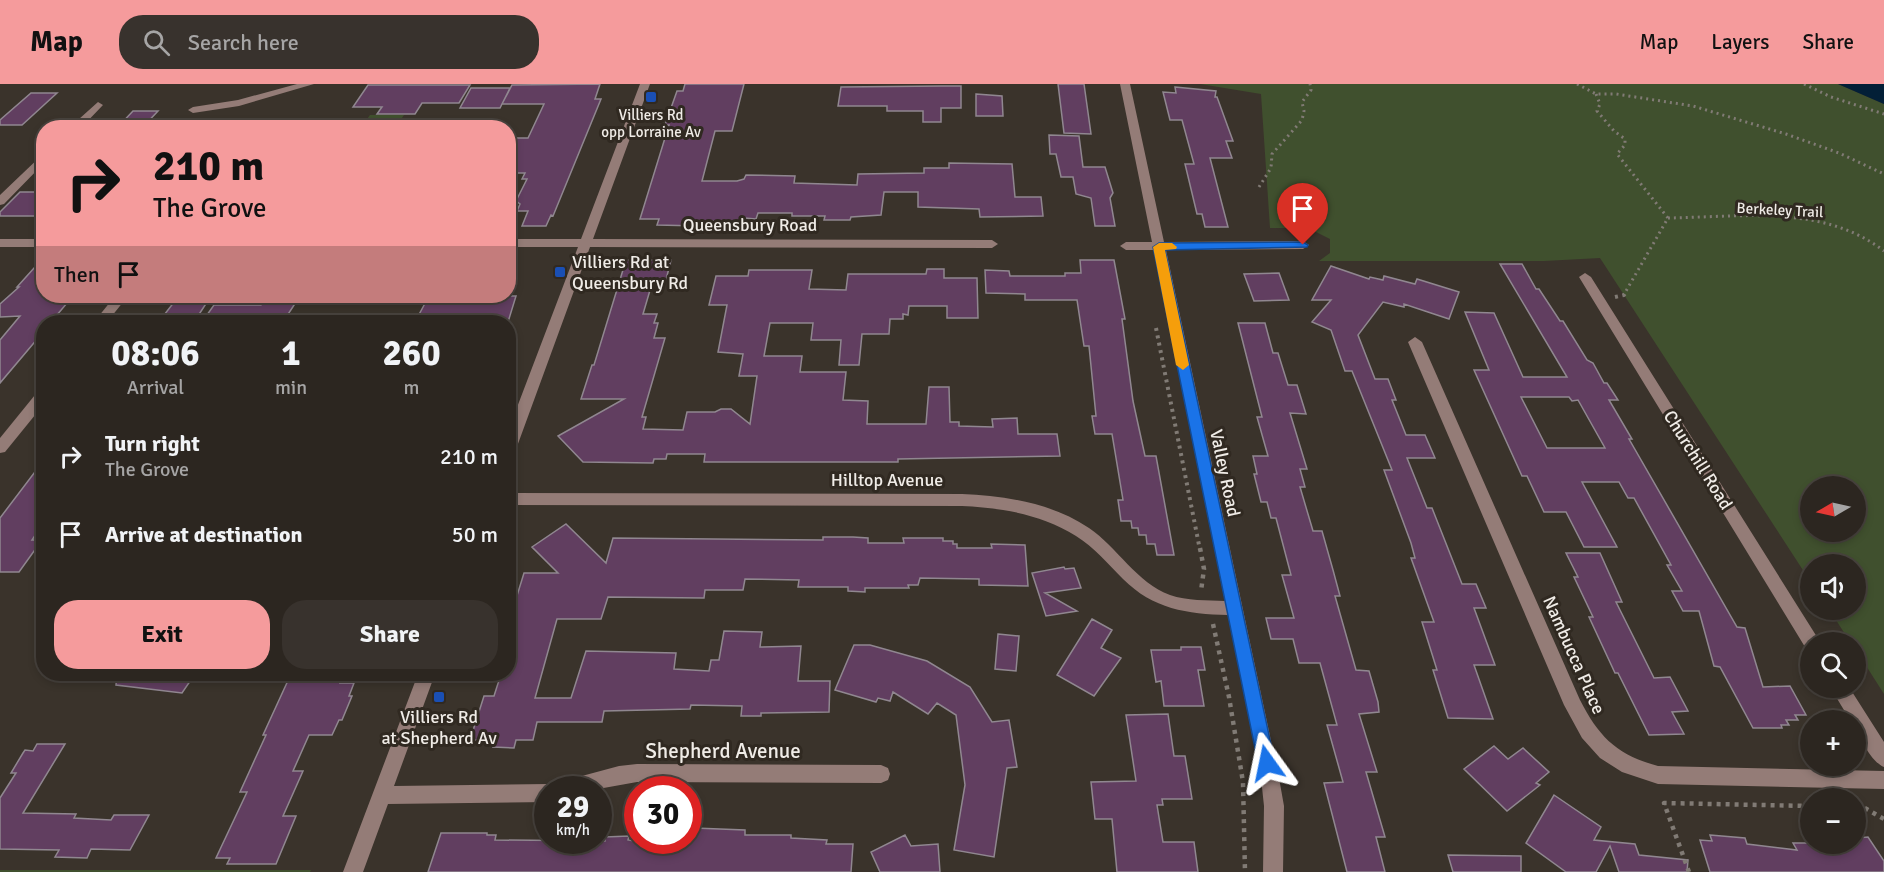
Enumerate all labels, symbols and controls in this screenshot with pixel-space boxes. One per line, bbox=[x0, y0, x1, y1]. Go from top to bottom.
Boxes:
search box bbox=[119, 15, 539, 69]
text: Map bbox=[30, 25, 83, 59]
icon: search bbox=[140, 26, 173, 59]
text: Search here bbox=[188, 29, 299, 56]
text: Map bbox=[1640, 29, 1678, 55]
text: Layers bbox=[1711, 29, 1769, 55]
text: Share bbox=[1802, 29, 1854, 55]
marker: Villiers Rd opp Lorraine Av bbox=[644, 90, 658, 104]
place label: Villiers Rd opp Lorraine Av bbox=[601, 106, 701, 141]
text: 210 m bbox=[153, 141, 264, 192]
icon: right bbox=[54, 144, 132, 222]
pin bbox=[1277, 183, 1328, 245]
text: The Grove bbox=[153, 192, 266, 225]
icon: arrive bbox=[1286, 192, 1319, 225]
street label: Berkeley Trail bbox=[1736, 199, 1824, 221]
street label: Queensbury Road bbox=[683, 214, 817, 236]
place label: Villiers Rd at Queensbury Rd bbox=[572, 251, 688, 294]
icon: arrive bbox=[112, 258, 145, 291]
text: Then bbox=[54, 261, 100, 288]
marker: Villiers Rd at Queensbury Rd bbox=[553, 265, 567, 279]
text: 08:06 bbox=[111, 331, 200, 376]
text: 1 bbox=[281, 331, 301, 376]
text: 260 bbox=[382, 331, 441, 376]
text: Arrival bbox=[127, 375, 184, 400]
text: min bbox=[275, 375, 307, 400]
text: m bbox=[404, 375, 420, 400]
street label: Churchill Road bbox=[1659, 406, 1737, 514]
street label: Valley Road bbox=[1205, 427, 1245, 519]
text: Turn right bbox=[105, 430, 200, 457]
icon: right bbox=[54, 440, 87, 473]
text: 210 m bbox=[440, 443, 498, 470]
text: The Grove bbox=[105, 457, 189, 482]
street label: Hilltop Avenue bbox=[831, 469, 943, 491]
north arrow bbox=[1800, 476, 1866, 542]
map controls bbox=[1800, 476, 1866, 854]
icon: arrive bbox=[54, 518, 87, 551]
text: Arrive at destination bbox=[105, 521, 302, 548]
text: 50 m bbox=[452, 521, 498, 548]
button: sound bbox=[1800, 554, 1866, 620]
street label: Nambucca Place bbox=[1538, 593, 1610, 717]
button: Exit bbox=[54, 600, 270, 669]
button: Share bbox=[282, 600, 498, 669]
button: search bbox=[1800, 632, 1866, 698]
marker: Villiers Rd at Shepherd Av bbox=[432, 690, 446, 704]
place label: Villiers Rd at Shepherd Av bbox=[381, 706, 497, 749]
button: + bbox=[1800, 710, 1866, 776]
position arrow bbox=[1235, 731, 1299, 795]
street label: Shepherd Avenue bbox=[645, 738, 801, 764]
speed limit sign: 30 bbox=[624, 776, 702, 854]
button: − bbox=[1800, 788, 1866, 854]
text: 29 bbox=[557, 789, 589, 826]
text: km/h bbox=[556, 821, 590, 839]

